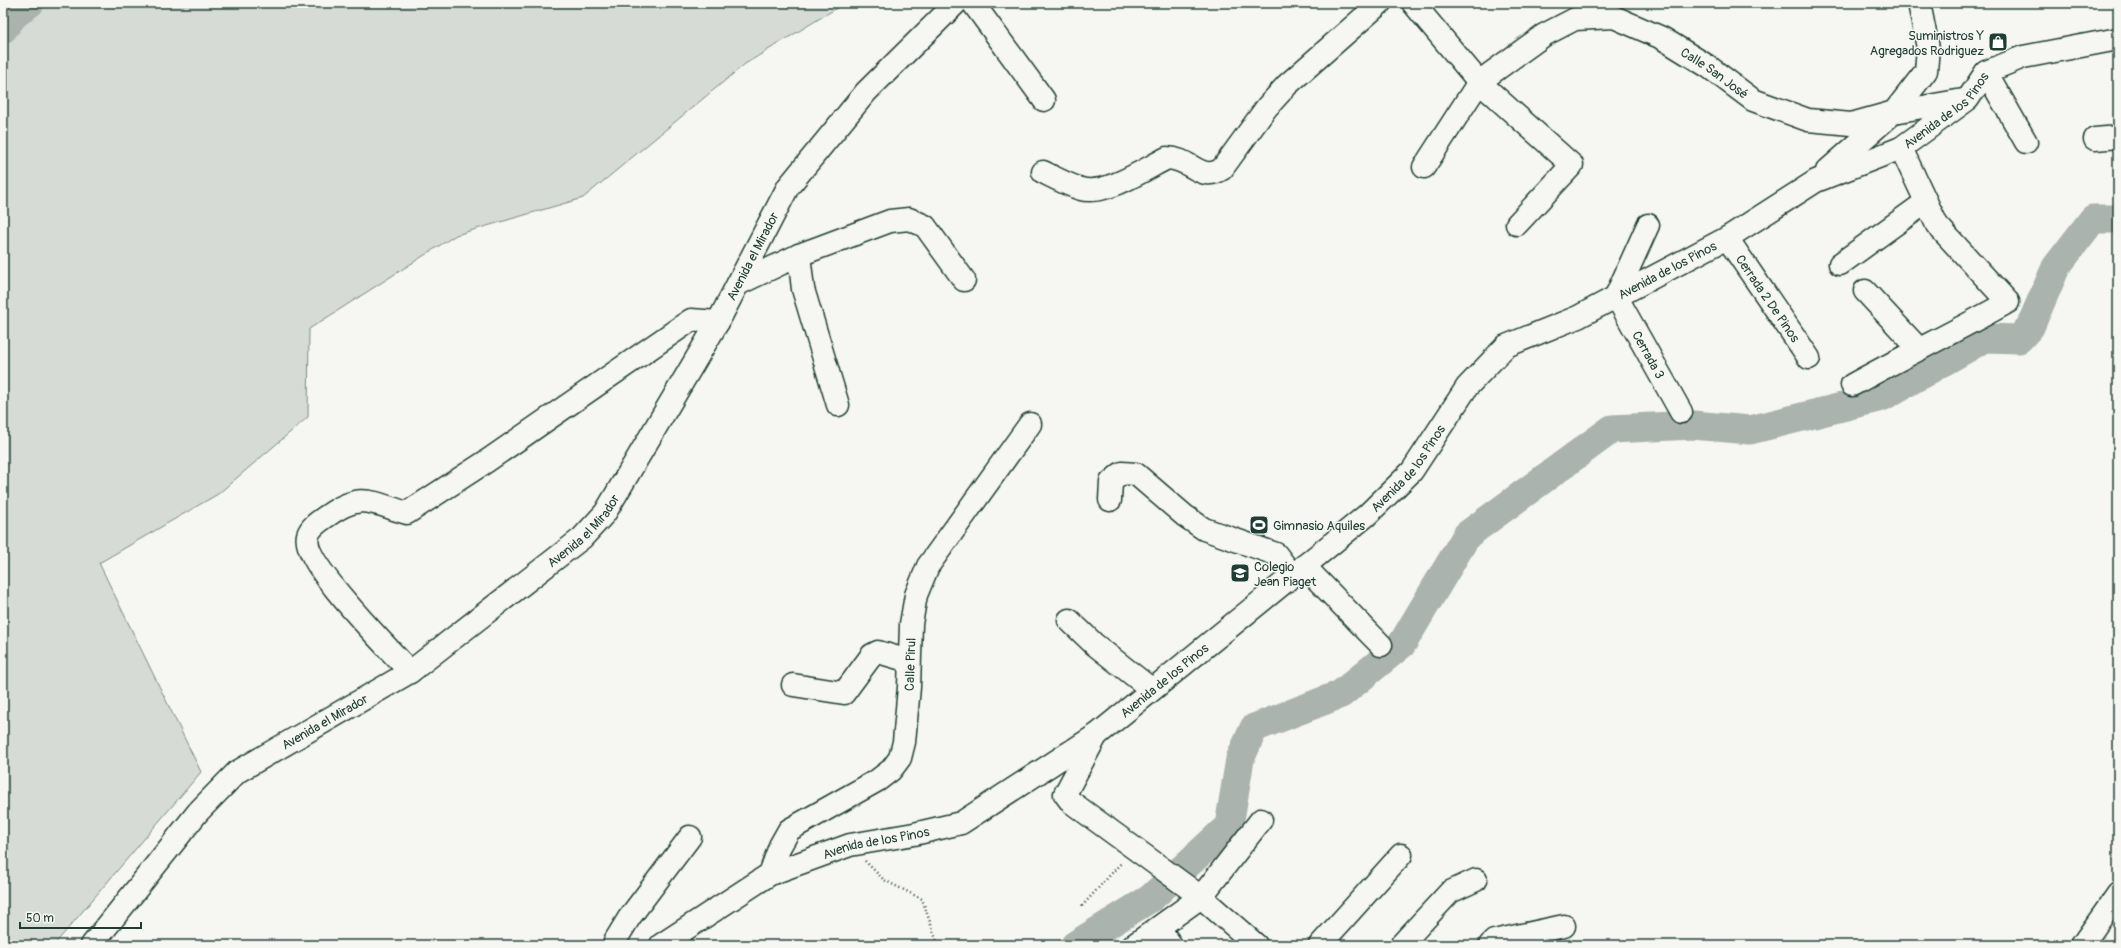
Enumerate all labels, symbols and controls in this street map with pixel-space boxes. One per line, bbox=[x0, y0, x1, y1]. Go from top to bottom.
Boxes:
place label: Suministros Y Agregados Rodriguez bbox=[1870, 28, 1984, 59]
shop icon: Suministros Y Agregados Rodriguez bbox=[1987, 31, 2009, 53]
street label: Calle San José bbox=[1677, 45, 1751, 103]
street label: Avenida de los Pinos bbox=[1901, 69, 1993, 152]
street label: Avenida el Mirador bbox=[724, 209, 783, 303]
street label: Avenida de los Pinos bbox=[1616, 238, 1720, 303]
street label: Cerrada 2 De Pinos bbox=[1732, 252, 1803, 346]
street label: Cerrada 3 bbox=[1628, 328, 1668, 382]
street label: Avenida de los Pinos bbox=[1368, 422, 1449, 516]
street label: Avenida el Mirador bbox=[544, 491, 624, 571]
sports icon: Gimnasio Aquiles bbox=[1248, 514, 1270, 536]
place label: Gimnasio Aquiles bbox=[1273, 518, 1365, 534]
place label: Colegio Jean Piaget bbox=[1254, 559, 1317, 590]
school or university icon: Colegio Jean Piaget bbox=[1229, 562, 1251, 584]
street label: Calle Pirul bbox=[902, 637, 920, 691]
street label: Avenida de los Pinos bbox=[1117, 640, 1212, 722]
street label: Avenida el Mirador bbox=[279, 691, 371, 754]
street label: Avenida de los Pinos bbox=[821, 824, 931, 863]
scale bar bbox=[20, 904, 141, 930]
text: 50 m bbox=[26, 911, 54, 926]

